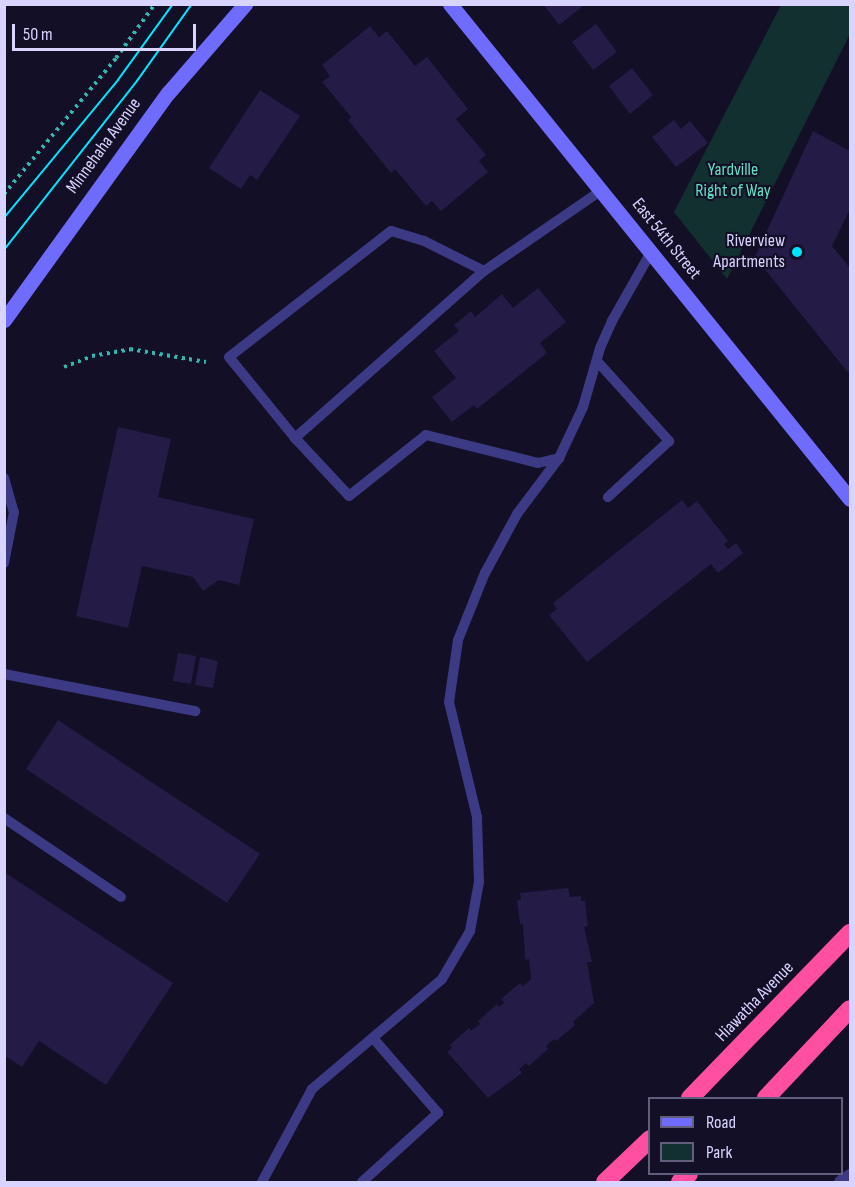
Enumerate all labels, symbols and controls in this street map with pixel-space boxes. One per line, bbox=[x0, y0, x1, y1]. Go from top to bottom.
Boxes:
scale bar bbox=[15, 12, 200, 50]
text: 50 m bbox=[23, 24, 53, 45]
street label: Minnehaha Avenue bbox=[62, 94, 146, 198]
park label: Yardville Right of Way bbox=[695, 160, 771, 202]
street label: East 54th Street bbox=[627, 194, 705, 284]
place label: Riverview Apartments bbox=[713, 231, 785, 274]
marker: Riverview Apartments bbox=[790, 245, 804, 259]
street label: Hiawatha Avenue bbox=[711, 957, 799, 1047]
legend bbox=[648, 1097, 843, 1175]
text: Road bbox=[706, 1112, 736, 1133]
text: Park bbox=[706, 1142, 732, 1163]

